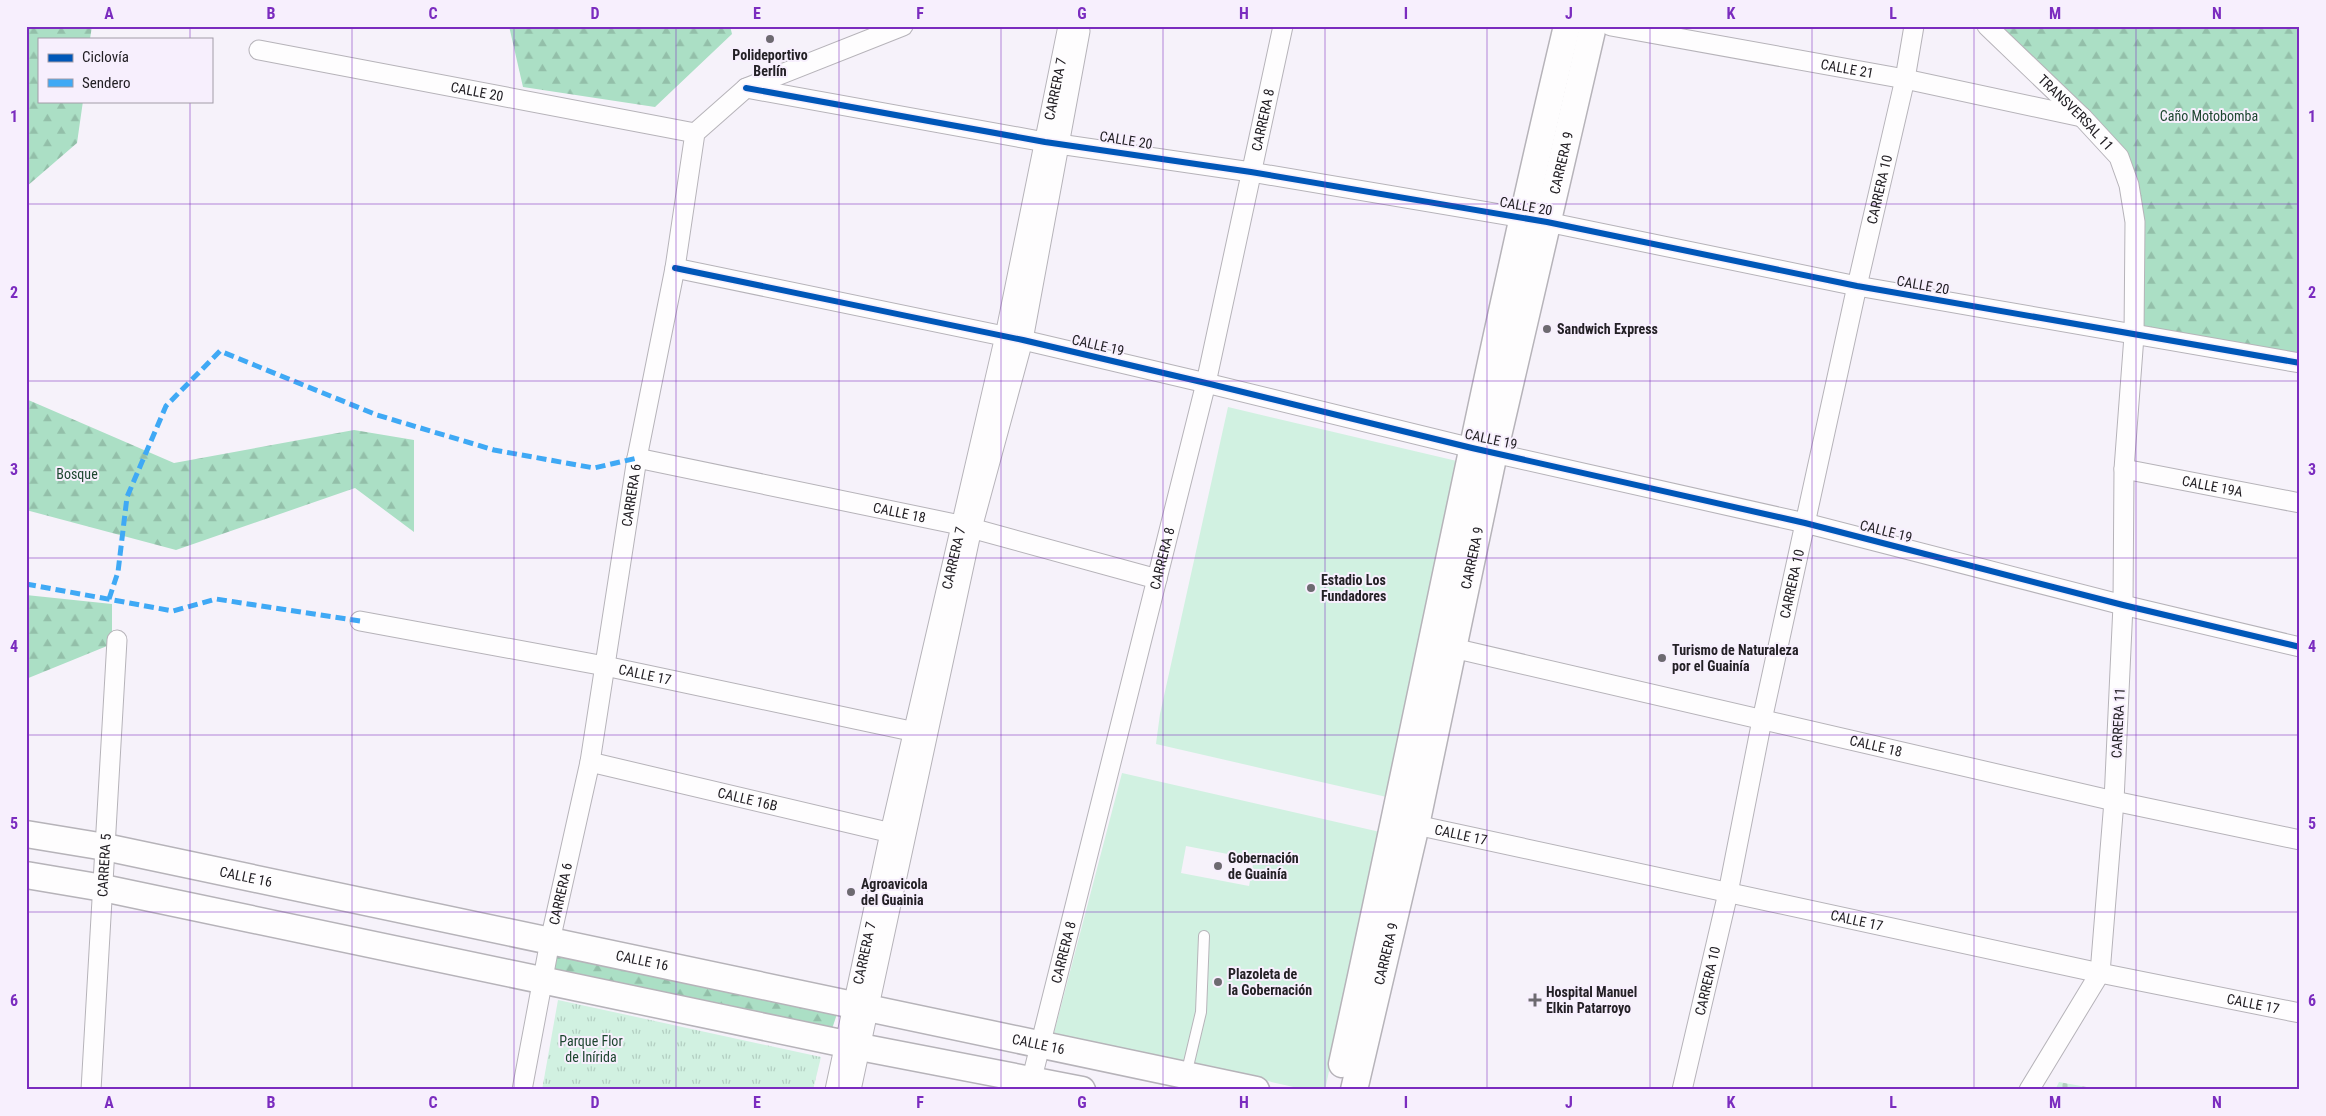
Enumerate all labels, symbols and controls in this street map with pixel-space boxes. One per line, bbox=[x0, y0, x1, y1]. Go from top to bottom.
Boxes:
text: A bbox=[104, 4, 114, 23]
text: B bbox=[267, 4, 276, 23]
text: C bbox=[428, 4, 438, 23]
text: D bbox=[590, 4, 600, 23]
text: E bbox=[753, 4, 761, 23]
text: F bbox=[916, 4, 924, 23]
text: G bbox=[1077, 4, 1087, 23]
text: H bbox=[1239, 4, 1249, 23]
text: I bbox=[1404, 4, 1408, 23]
text: J bbox=[1565, 4, 1573, 23]
text: K bbox=[1727, 4, 1736, 23]
text: L bbox=[1889, 4, 1897, 23]
text: M bbox=[2049, 4, 2061, 23]
text: N bbox=[2212, 4, 2222, 23]
marker: Polideportivo Berlín bbox=[764, 33, 776, 45]
legend bbox=[38, 38, 212, 102]
place label: Polideportivo Berlín bbox=[732, 47, 808, 79]
text: Ciclovía bbox=[82, 48, 129, 66]
street label: CARRERA 7 bbox=[1041, 56, 1069, 122]
street label: CALLE 21 bbox=[1820, 56, 1875, 81]
street label: TRANSVERSAL 11 bbox=[2035, 71, 2117, 154]
text: Sendero bbox=[82, 74, 131, 92]
street label: CALLE 20 bbox=[449, 79, 505, 104]
street label: CARRERA 8 bbox=[1248, 87, 1277, 153]
text: 1 bbox=[10, 107, 18, 126]
text: 1 bbox=[2308, 107, 2316, 126]
park label: Caño Motobomba bbox=[2160, 108, 2258, 124]
street label: CALLE 20 bbox=[1098, 128, 1154, 152]
street label: CARRERA 9 bbox=[1546, 130, 1576, 196]
street label: CARRERA 10 bbox=[1864, 153, 1895, 226]
street label: CALLE 20 bbox=[1498, 193, 1554, 219]
street label: CALLE 20 bbox=[1895, 272, 1951, 298]
text: 2 bbox=[10, 283, 18, 302]
text: 2 bbox=[2308, 283, 2316, 302]
place label: Sandwich Express bbox=[1557, 321, 1658, 337]
marker: Sandwich Express bbox=[1541, 323, 1553, 335]
street label: CALLE 19 bbox=[1070, 331, 1126, 359]
street label: CALLE 19 bbox=[1463, 426, 1519, 452]
text: 3 bbox=[10, 460, 18, 479]
text: 3 bbox=[2308, 460, 2316, 479]
street label: CARRERA 6 bbox=[618, 463, 644, 528]
park label: Bosque bbox=[56, 466, 98, 482]
street label: CALLE 19A bbox=[2181, 472, 2244, 500]
street label: CALLE 18 bbox=[872, 499, 927, 526]
street label: CALLE 19 bbox=[1858, 517, 1914, 545]
street label: CARRERA 7 bbox=[939, 525, 969, 591]
street label: CARRERA 9 bbox=[1458, 525, 1486, 591]
street label: CARRERA 8 bbox=[1147, 526, 1178, 591]
street label: CARRERA 10 bbox=[1776, 548, 1807, 620]
place label: Estadio Los Fundadores bbox=[1321, 572, 1386, 604]
marker: Estadio Los Fundadores bbox=[1305, 582, 1317, 594]
text: 4 bbox=[10, 637, 18, 656]
text: 4 bbox=[2308, 637, 2316, 656]
place label: Turismo de Naturaleza por el Guainía bbox=[1672, 642, 1799, 674]
marker: Turismo de Naturaleza por el Guainía bbox=[1656, 652, 1668, 664]
street label: CALLE 17 bbox=[617, 661, 673, 688]
street label: CARRERA 11 bbox=[2108, 687, 2128, 759]
street label: CALLE 18 bbox=[1848, 732, 1904, 760]
street label: CALLE 16B bbox=[716, 784, 779, 814]
text: 5 bbox=[10, 814, 18, 833]
text: 5 bbox=[2308, 814, 2316, 833]
street label: CALLE 17 bbox=[1433, 821, 1489, 848]
street label: CARRERA 5 bbox=[94, 833, 114, 898]
place label: Gobernación de Guainía bbox=[1228, 850, 1299, 882]
marker: Gobernación de Guainía bbox=[1212, 860, 1224, 872]
street label: CARRERA 6 bbox=[546, 861, 575, 927]
street label: CALLE 16 bbox=[218, 863, 274, 890]
place label: Agroavicola del Guainia bbox=[861, 876, 928, 908]
marker: Agroavicola del Guainia bbox=[845, 886, 857, 898]
street label: CALLE 17 bbox=[1829, 907, 1885, 934]
street label: CARRERA 8 bbox=[1048, 919, 1079, 985]
street label: CARRERA 7 bbox=[850, 920, 879, 986]
street label: CARRERA 9 bbox=[1371, 921, 1401, 986]
street label: CARRERA 10 bbox=[1692, 945, 1723, 1017]
street label: CALLE 16 bbox=[614, 947, 670, 974]
place label: Plazoleta de la Gobernación bbox=[1228, 966, 1312, 998]
marker: Plazoleta de la Gobernación bbox=[1212, 976, 1224, 988]
place label: Hospital Manuel Elkin Patarroyo bbox=[1546, 984, 1637, 1016]
text: 6 bbox=[10, 991, 18, 1010]
street label: CALLE 17 bbox=[2225, 991, 2281, 1017]
text: 6 bbox=[2308, 991, 2316, 1010]
marker: Hospital Manuel Elkin Patarroyo bbox=[1528, 993, 1542, 1007]
street label: CALLE 16 bbox=[1011, 1031, 1066, 1057]
park label: Parque Flor de Inírida bbox=[559, 1033, 623, 1065]
text: A bbox=[104, 1093, 114, 1112]
text: B bbox=[267, 1093, 276, 1112]
text: C bbox=[428, 1093, 438, 1112]
text: D bbox=[590, 1093, 600, 1112]
text: E bbox=[753, 1093, 761, 1112]
text: F bbox=[916, 1093, 924, 1112]
text: G bbox=[1077, 1093, 1087, 1112]
text: H bbox=[1239, 1093, 1249, 1112]
text: I bbox=[1404, 1093, 1408, 1112]
text: J bbox=[1565, 1093, 1573, 1112]
text: K bbox=[1727, 1093, 1736, 1112]
text: L bbox=[1889, 1093, 1897, 1112]
text: M bbox=[2049, 1093, 2061, 1112]
text: N bbox=[2212, 1093, 2222, 1112]

